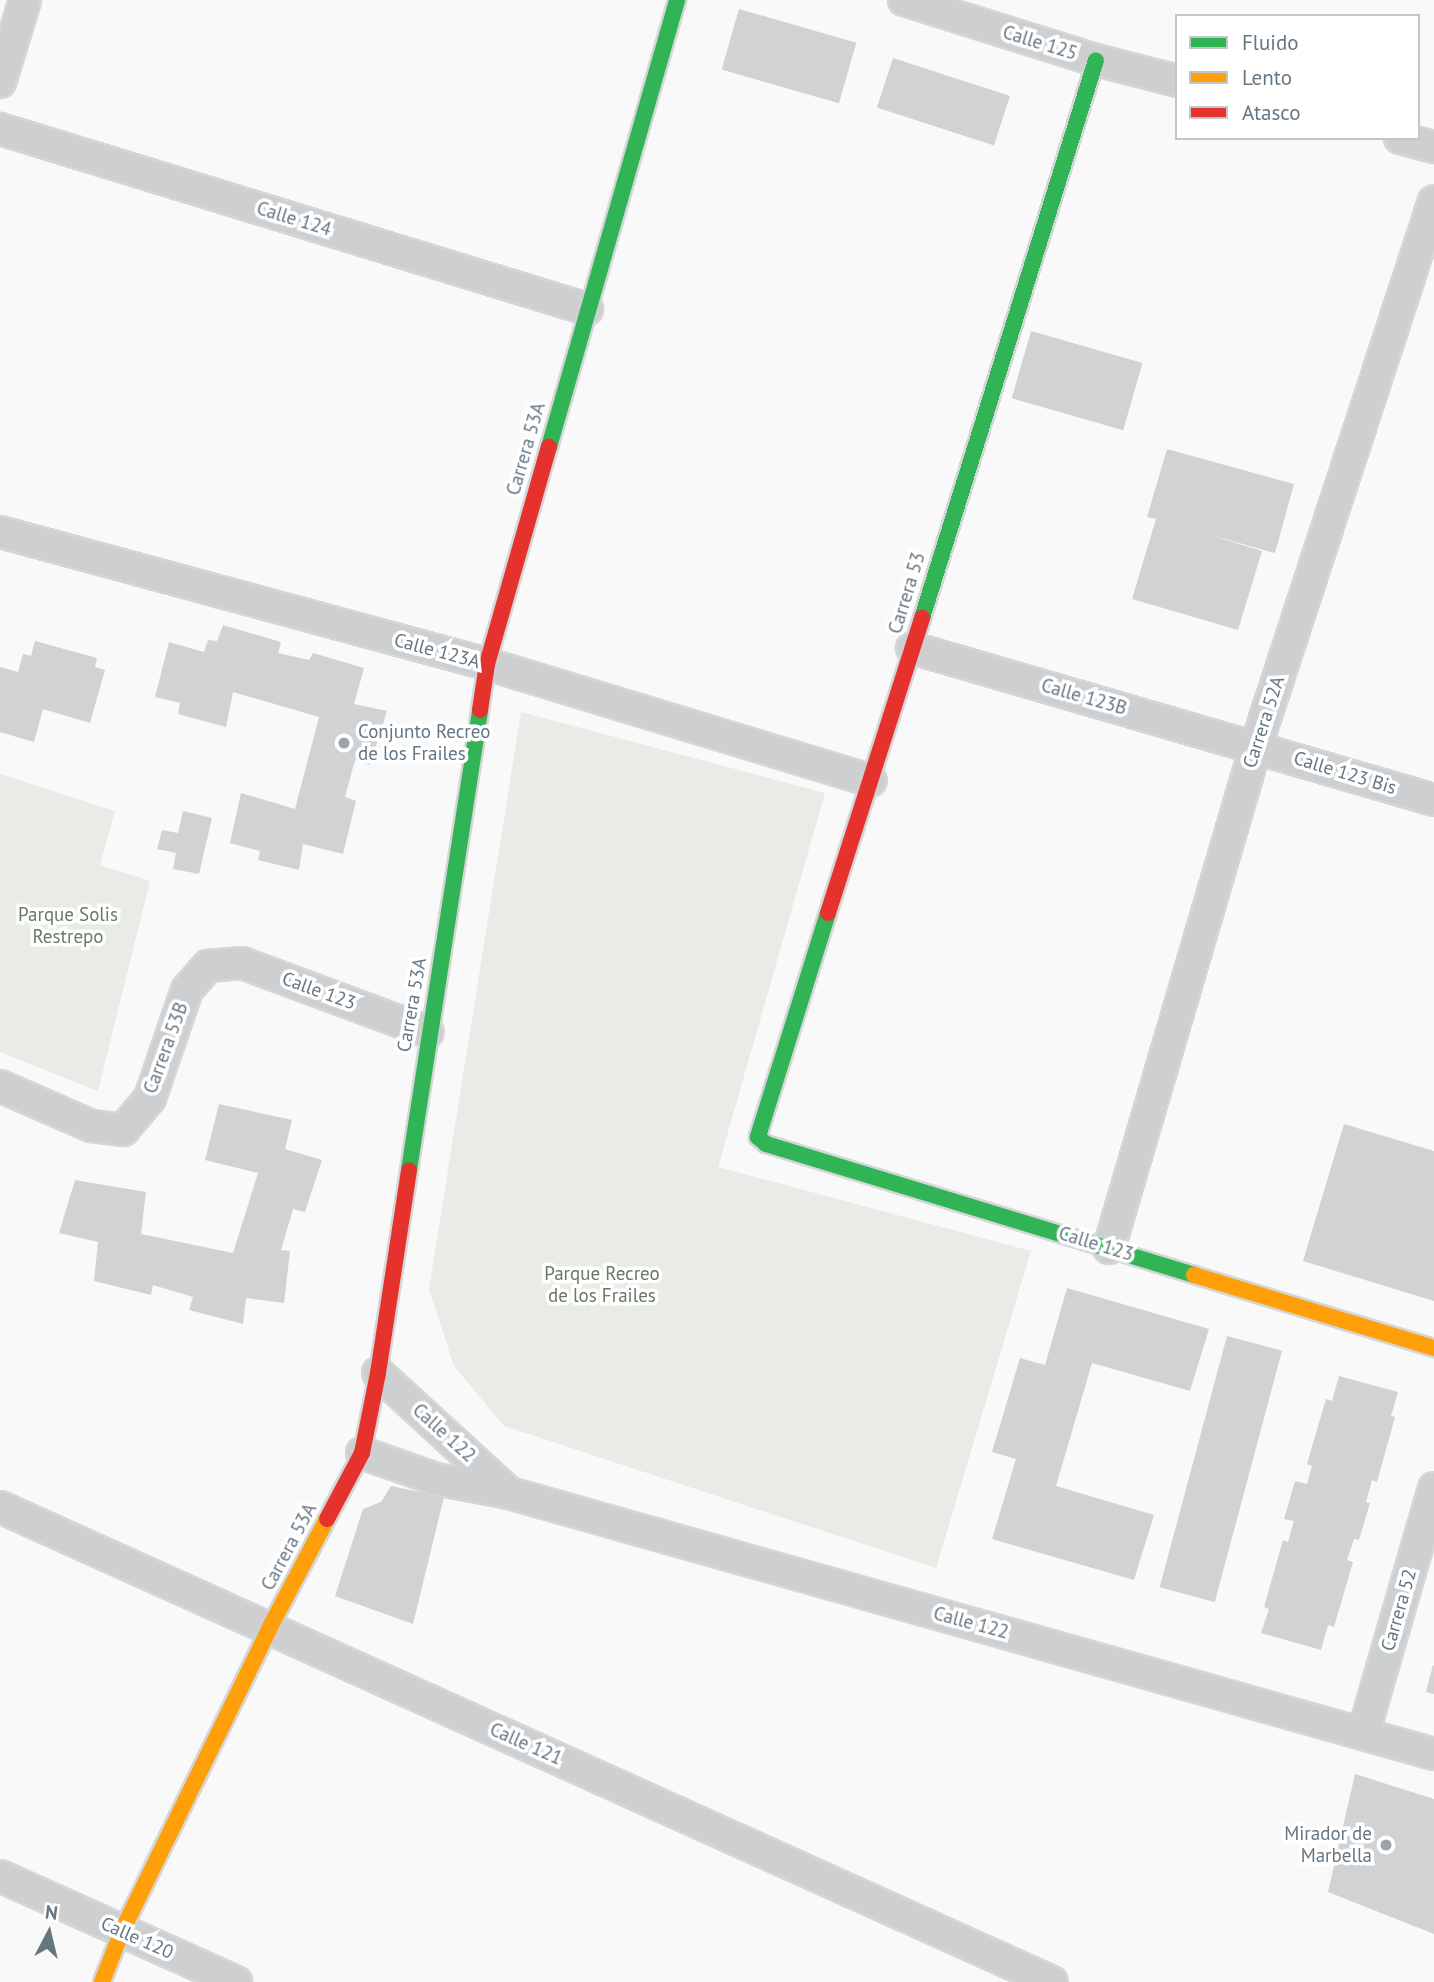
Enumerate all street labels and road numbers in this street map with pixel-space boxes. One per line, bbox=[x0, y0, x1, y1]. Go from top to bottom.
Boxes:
street label: Calle 125 bbox=[1000, 21, 1080, 65]
street label: Calle 124 bbox=[254, 197, 334, 241]
street label: Carrera 53A bbox=[502, 400, 550, 498]
street label: Carrera 53 bbox=[884, 549, 930, 637]
street label: Calle 123A bbox=[392, 629, 482, 673]
street label: Carrera 52A bbox=[1238, 673, 1290, 771]
street label: Calle 123B bbox=[1039, 674, 1129, 720]
street label: Calle 123 Bis bbox=[1291, 747, 1399, 799]
street label: Carrera 53A bbox=[392, 956, 432, 1054]
street label: Calle 123 bbox=[279, 967, 359, 1015]
street label: Carrera 53B bbox=[139, 999, 193, 1097]
street label: Calle 123 bbox=[1056, 1222, 1136, 1266]
street label: Calle 122 bbox=[408, 1399, 480, 1467]
street label: Carrera 53A bbox=[257, 1500, 321, 1594]
street label: Carrera 52 bbox=[1376, 1566, 1422, 1654]
street label: Calle 122 bbox=[931, 1602, 1011, 1644]
street label: Calle 121 bbox=[486, 1718, 566, 1770]
street label: Calle 120 bbox=[97, 1912, 177, 1964]

